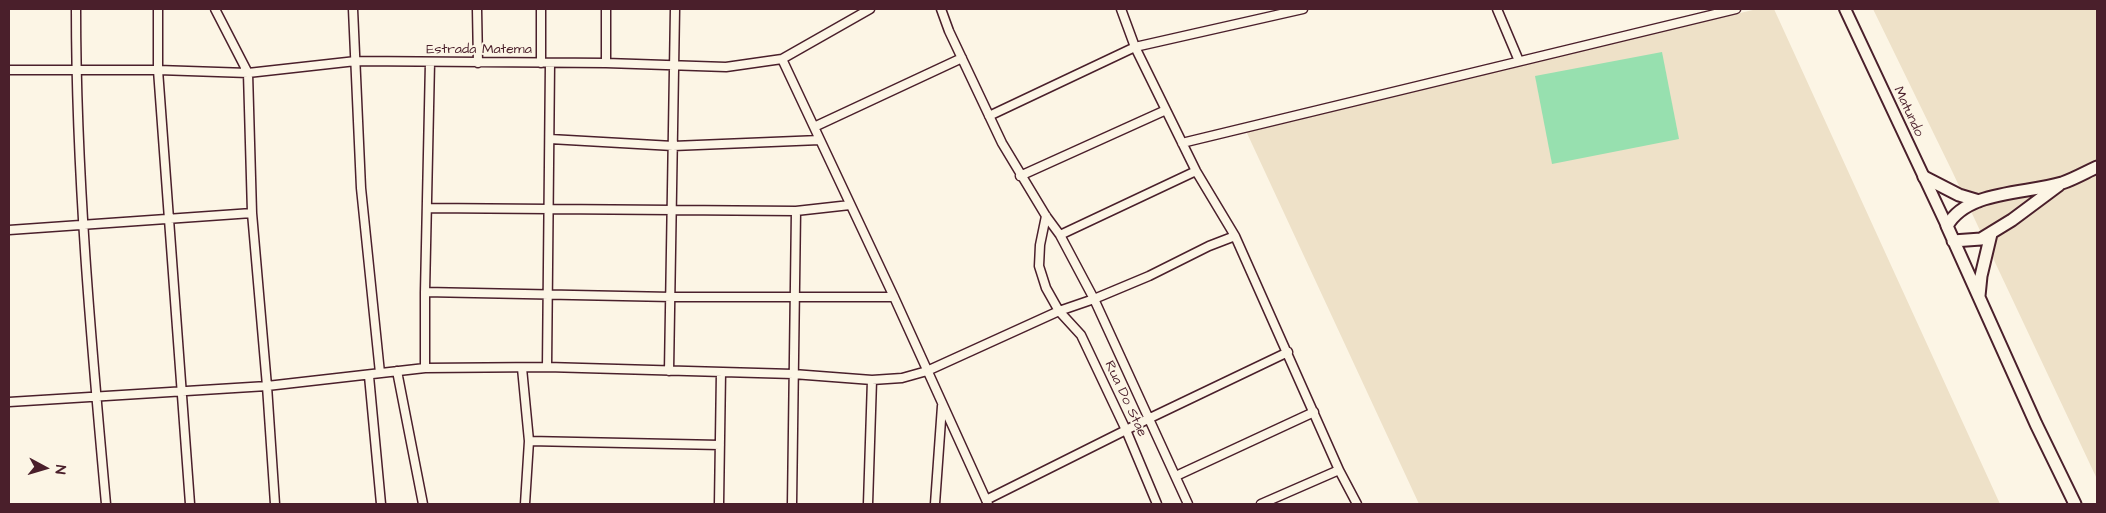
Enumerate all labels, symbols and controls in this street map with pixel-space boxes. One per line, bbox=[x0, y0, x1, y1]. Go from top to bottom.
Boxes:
street label: Estrada Matema bbox=[426, 42, 532, 58]
street label: Matundo bbox=[1889, 84, 1927, 140]
street label: Rua Do Stae bbox=[1100, 358, 1150, 440]
north arrow bbox=[20, 443, 70, 493]
text: N bbox=[50, 464, 70, 475]

